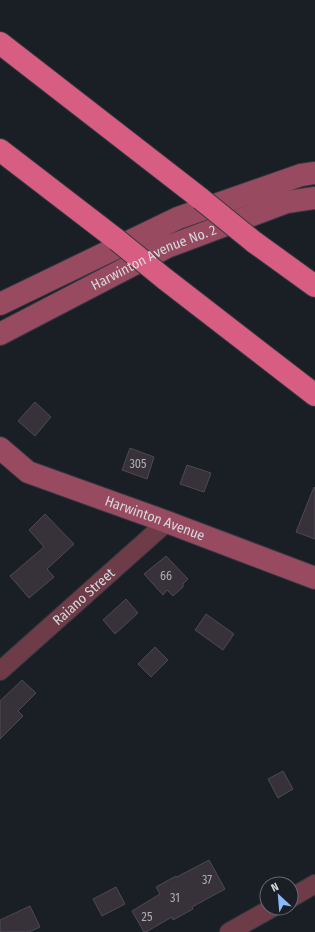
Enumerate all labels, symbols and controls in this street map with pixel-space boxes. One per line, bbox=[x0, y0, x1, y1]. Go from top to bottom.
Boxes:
street label: Harwinton Avenue No. 2 bbox=[88, 221, 219, 294]
house number: 305 bbox=[129, 457, 147, 471]
street label: Harwinton Avenue bbox=[103, 492, 207, 544]
street label: Raiano Street bbox=[49, 564, 118, 629]
house number: 66 bbox=[160, 569, 172, 583]
house number: 37 bbox=[202, 873, 212, 887]
north arrow bbox=[259, 876, 299, 916]
text: N bbox=[269, 880, 281, 895]
house number: 31 bbox=[170, 891, 180, 905]
house number: 25 bbox=[142, 910, 153, 924]

